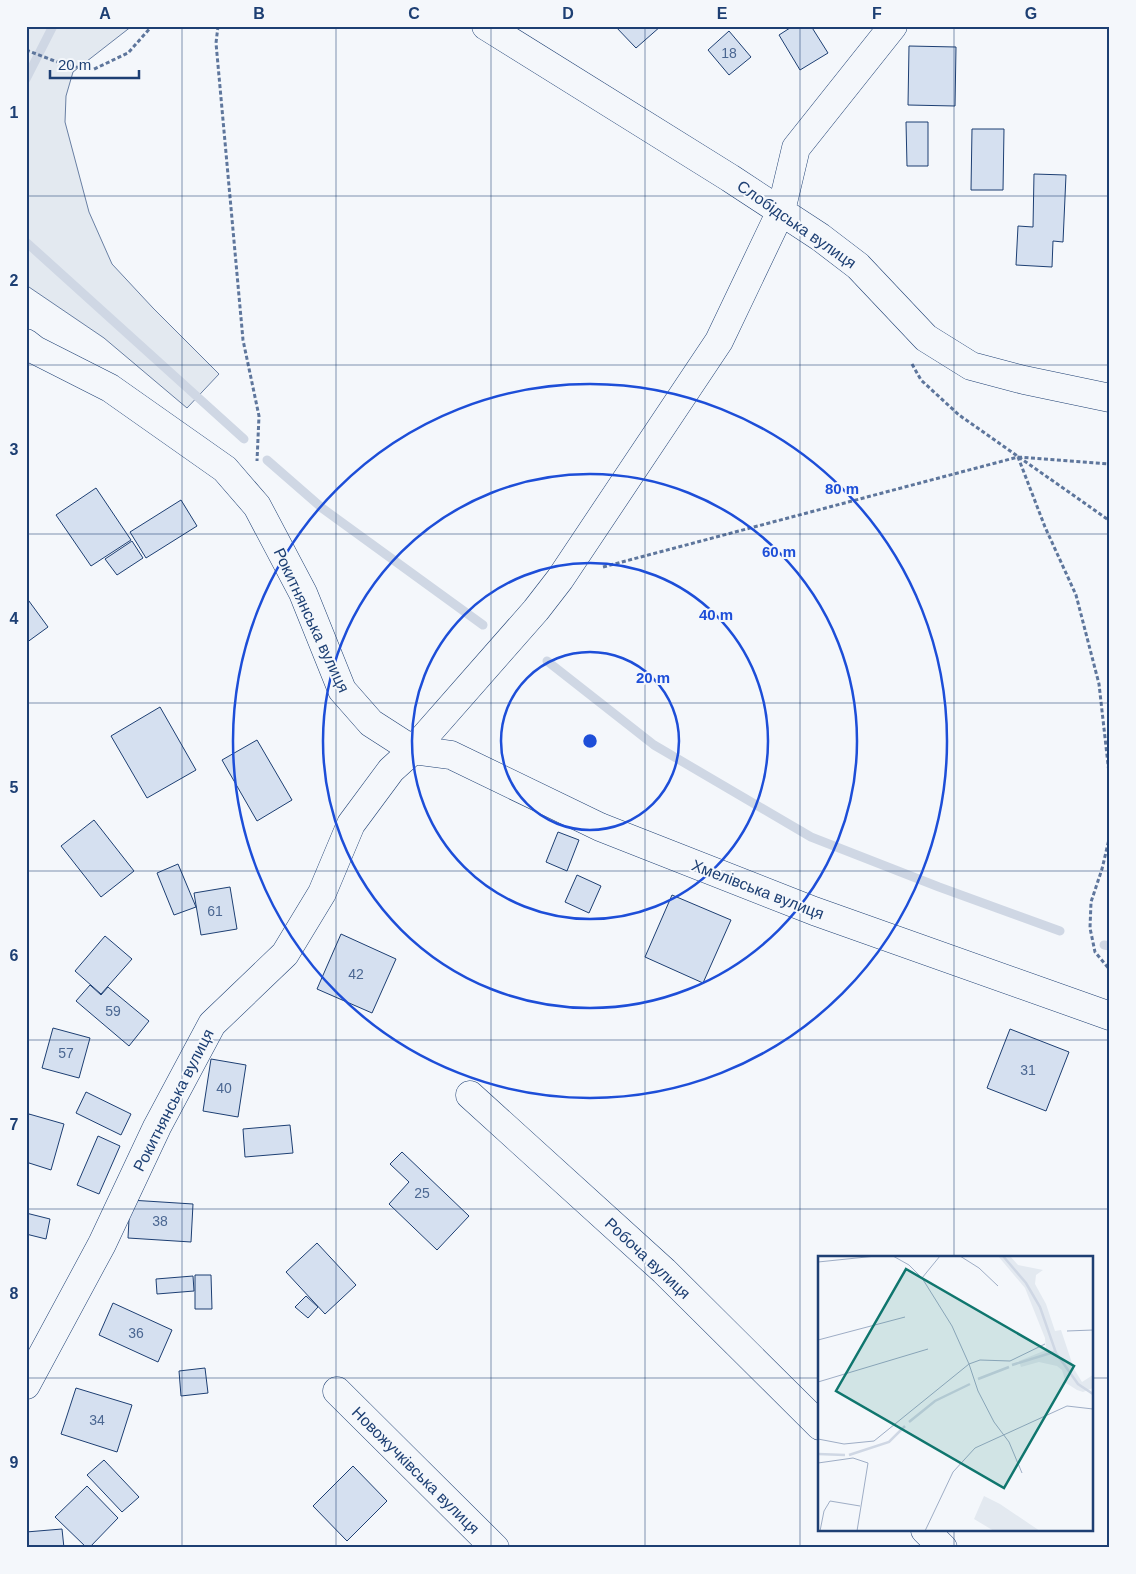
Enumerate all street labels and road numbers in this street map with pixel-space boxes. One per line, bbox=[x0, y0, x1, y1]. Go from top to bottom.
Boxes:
street label: Слобідська вулиця bbox=[734, 177, 859, 272]
street label: Рокитнянська вулиця bbox=[271, 545, 353, 695]
street label: Хмелівська вулиця bbox=[689, 856, 826, 923]
street label: Рокитнянська вулиця bbox=[130, 1026, 217, 1174]
street label: Робоча вулиця bbox=[602, 1215, 694, 1302]
street label: Новожучківська вулиця bbox=[349, 1403, 483, 1537]

